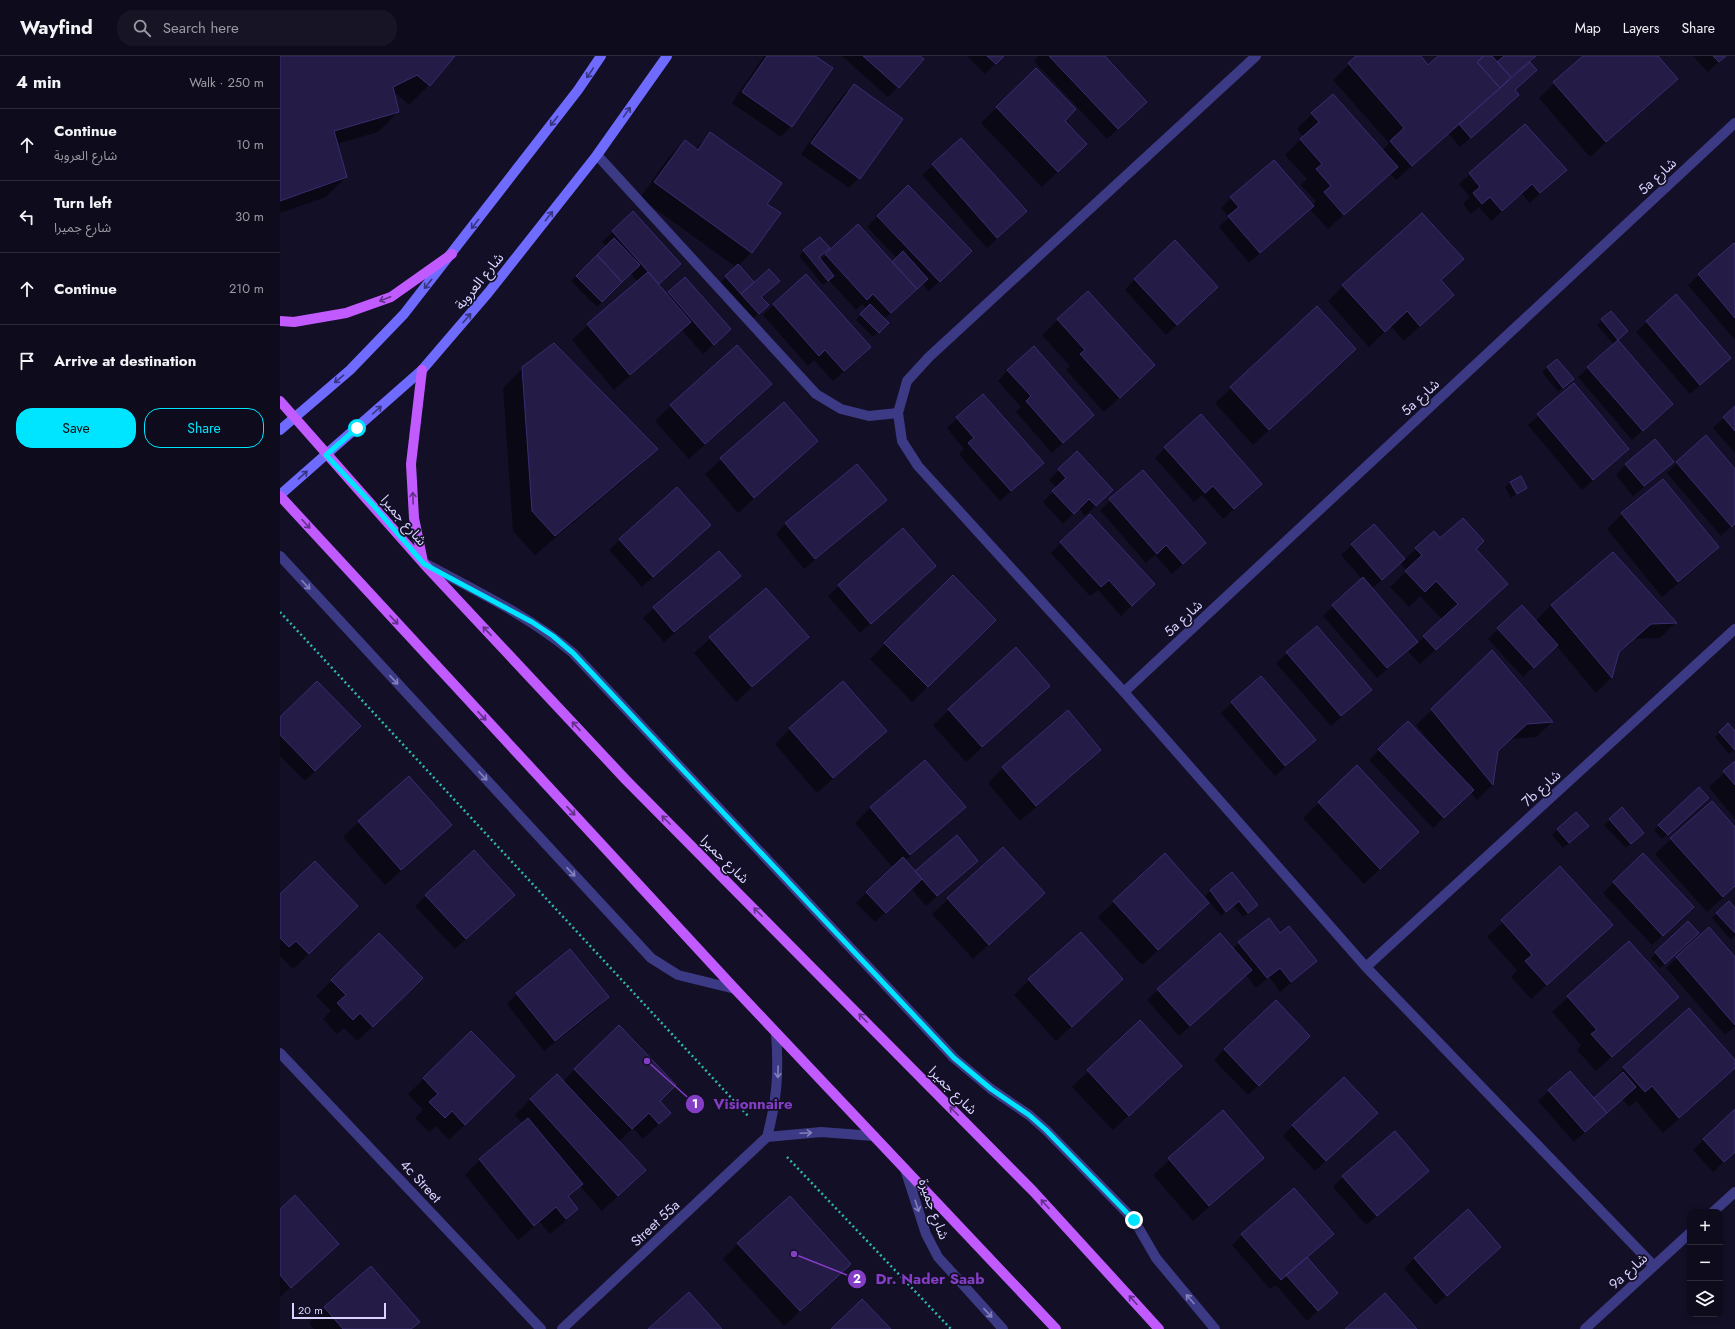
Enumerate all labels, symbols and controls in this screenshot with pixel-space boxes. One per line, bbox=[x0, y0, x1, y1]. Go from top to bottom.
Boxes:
search box bbox=[117, 10, 397, 46]
text: Wayfind bbox=[20, 14, 93, 41]
icon: search bbox=[131, 17, 153, 39]
text: Search here bbox=[163, 17, 239, 39]
text: Map bbox=[1575, 18, 1601, 38]
text: Layers bbox=[1623, 18, 1659, 38]
text: Share bbox=[1681, 18, 1715, 38]
one-way arrow bbox=[586, 67, 594, 78]
text: 4 min bbox=[16, 70, 61, 94]
text: Walk · 250 m bbox=[189, 73, 264, 92]
one-way arrow bbox=[623, 107, 631, 118]
one-way arrow bbox=[550, 115, 559, 126]
text: Continue bbox=[54, 120, 117, 142]
icon: ahead bbox=[16, 134, 38, 156]
text: 10 m bbox=[236, 135, 264, 154]
text: شارع العروبة bbox=[54, 146, 117, 165]
street label: 5a شارع bbox=[1633, 153, 1681, 200]
text: Turn left bbox=[54, 192, 112, 214]
icon: left bbox=[16, 206, 38, 228]
text: 30 m bbox=[235, 207, 264, 226]
one-way arrow bbox=[544, 211, 553, 222]
text: شارع جميرا bbox=[54, 218, 111, 237]
one-way arrow bbox=[471, 218, 479, 229]
street label: شارع العروبة bbox=[450, 248, 509, 314]
icon: ahead bbox=[16, 278, 38, 300]
text: Continue bbox=[54, 278, 117, 300]
text: 210 m bbox=[229, 279, 264, 298]
one-way arrow bbox=[423, 279, 432, 290]
one-way arrow bbox=[380, 295, 392, 303]
one-way arrow bbox=[463, 312, 472, 323]
icon: arrive bbox=[16, 350, 38, 372]
text: Arrive at destination bbox=[54, 350, 196, 372]
one-way arrow bbox=[334, 374, 344, 383]
street label: 5a شارع bbox=[1396, 374, 1444, 421]
one-way arrow bbox=[371, 406, 382, 415]
button: Save bbox=[16, 408, 136, 448]
button: Share bbox=[144, 408, 264, 448]
route start bbox=[348, 419, 366, 437]
one-way arrow bbox=[298, 470, 308, 479]
street label: شارع جميرا bbox=[375, 490, 432, 550]
one-way arrow bbox=[409, 492, 417, 505]
one-way arrow bbox=[302, 519, 311, 530]
one-way arrow bbox=[302, 580, 311, 590]
street label: 5a شارع bbox=[1159, 595, 1207, 642]
one-way arrow bbox=[390, 615, 399, 625]
one-way arrow bbox=[482, 626, 492, 636]
one-way arrow bbox=[390, 675, 399, 686]
one-way arrow bbox=[478, 710, 487, 721]
one-way arrow bbox=[571, 721, 580, 731]
street label: 7b شارع bbox=[1517, 765, 1566, 812]
one-way arrow bbox=[478, 771, 487, 781]
one-way arrow bbox=[566, 806, 575, 816]
one-way arrow bbox=[661, 815, 671, 825]
street label: شارع جميرا bbox=[695, 830, 754, 889]
one-way arrow bbox=[566, 867, 575, 877]
one-way arrow bbox=[753, 907, 763, 917]
one-way arrow bbox=[858, 1013, 868, 1023]
street label: شارع جميرا bbox=[923, 1061, 982, 1120]
one-way arrow bbox=[774, 1065, 782, 1078]
callout: Visionnaire bbox=[685, 1090, 800, 1117]
text: Visionnaire bbox=[712, 1093, 793, 1115]
text: 1 bbox=[692, 1095, 698, 1113]
one-way arrow bbox=[950, 1106, 959, 1116]
one-way arrow bbox=[799, 1129, 812, 1136]
street label: 4c Street bbox=[396, 1155, 447, 1207]
street label: شارع جميرة bbox=[913, 1176, 954, 1243]
street label: Street 55a bbox=[626, 1195, 684, 1251]
one-way arrow bbox=[914, 1199, 921, 1212]
one-way arrow bbox=[1041, 1199, 1050, 1209]
map controls bbox=[1687, 1209, 1723, 1317]
button: + bbox=[1687, 1209, 1723, 1245]
route end bbox=[1125, 1211, 1143, 1229]
button: − bbox=[1687, 1245, 1723, 1281]
street label: 9a شارع bbox=[1604, 1248, 1652, 1295]
callout: Dr. Nader Saab bbox=[847, 1265, 992, 1292]
text: Dr. Nader Saab bbox=[876, 1268, 984, 1290]
text: 2 bbox=[853, 1270, 861, 1288]
button: layers bbox=[1687, 1281, 1723, 1317]
one-way arrow bbox=[1185, 1294, 1194, 1305]
one-way arrow bbox=[1128, 1295, 1137, 1305]
scale bar bbox=[292, 1301, 386, 1320]
text: 20 m bbox=[298, 1302, 323, 1318]
one-way arrow bbox=[983, 1307, 992, 1317]

